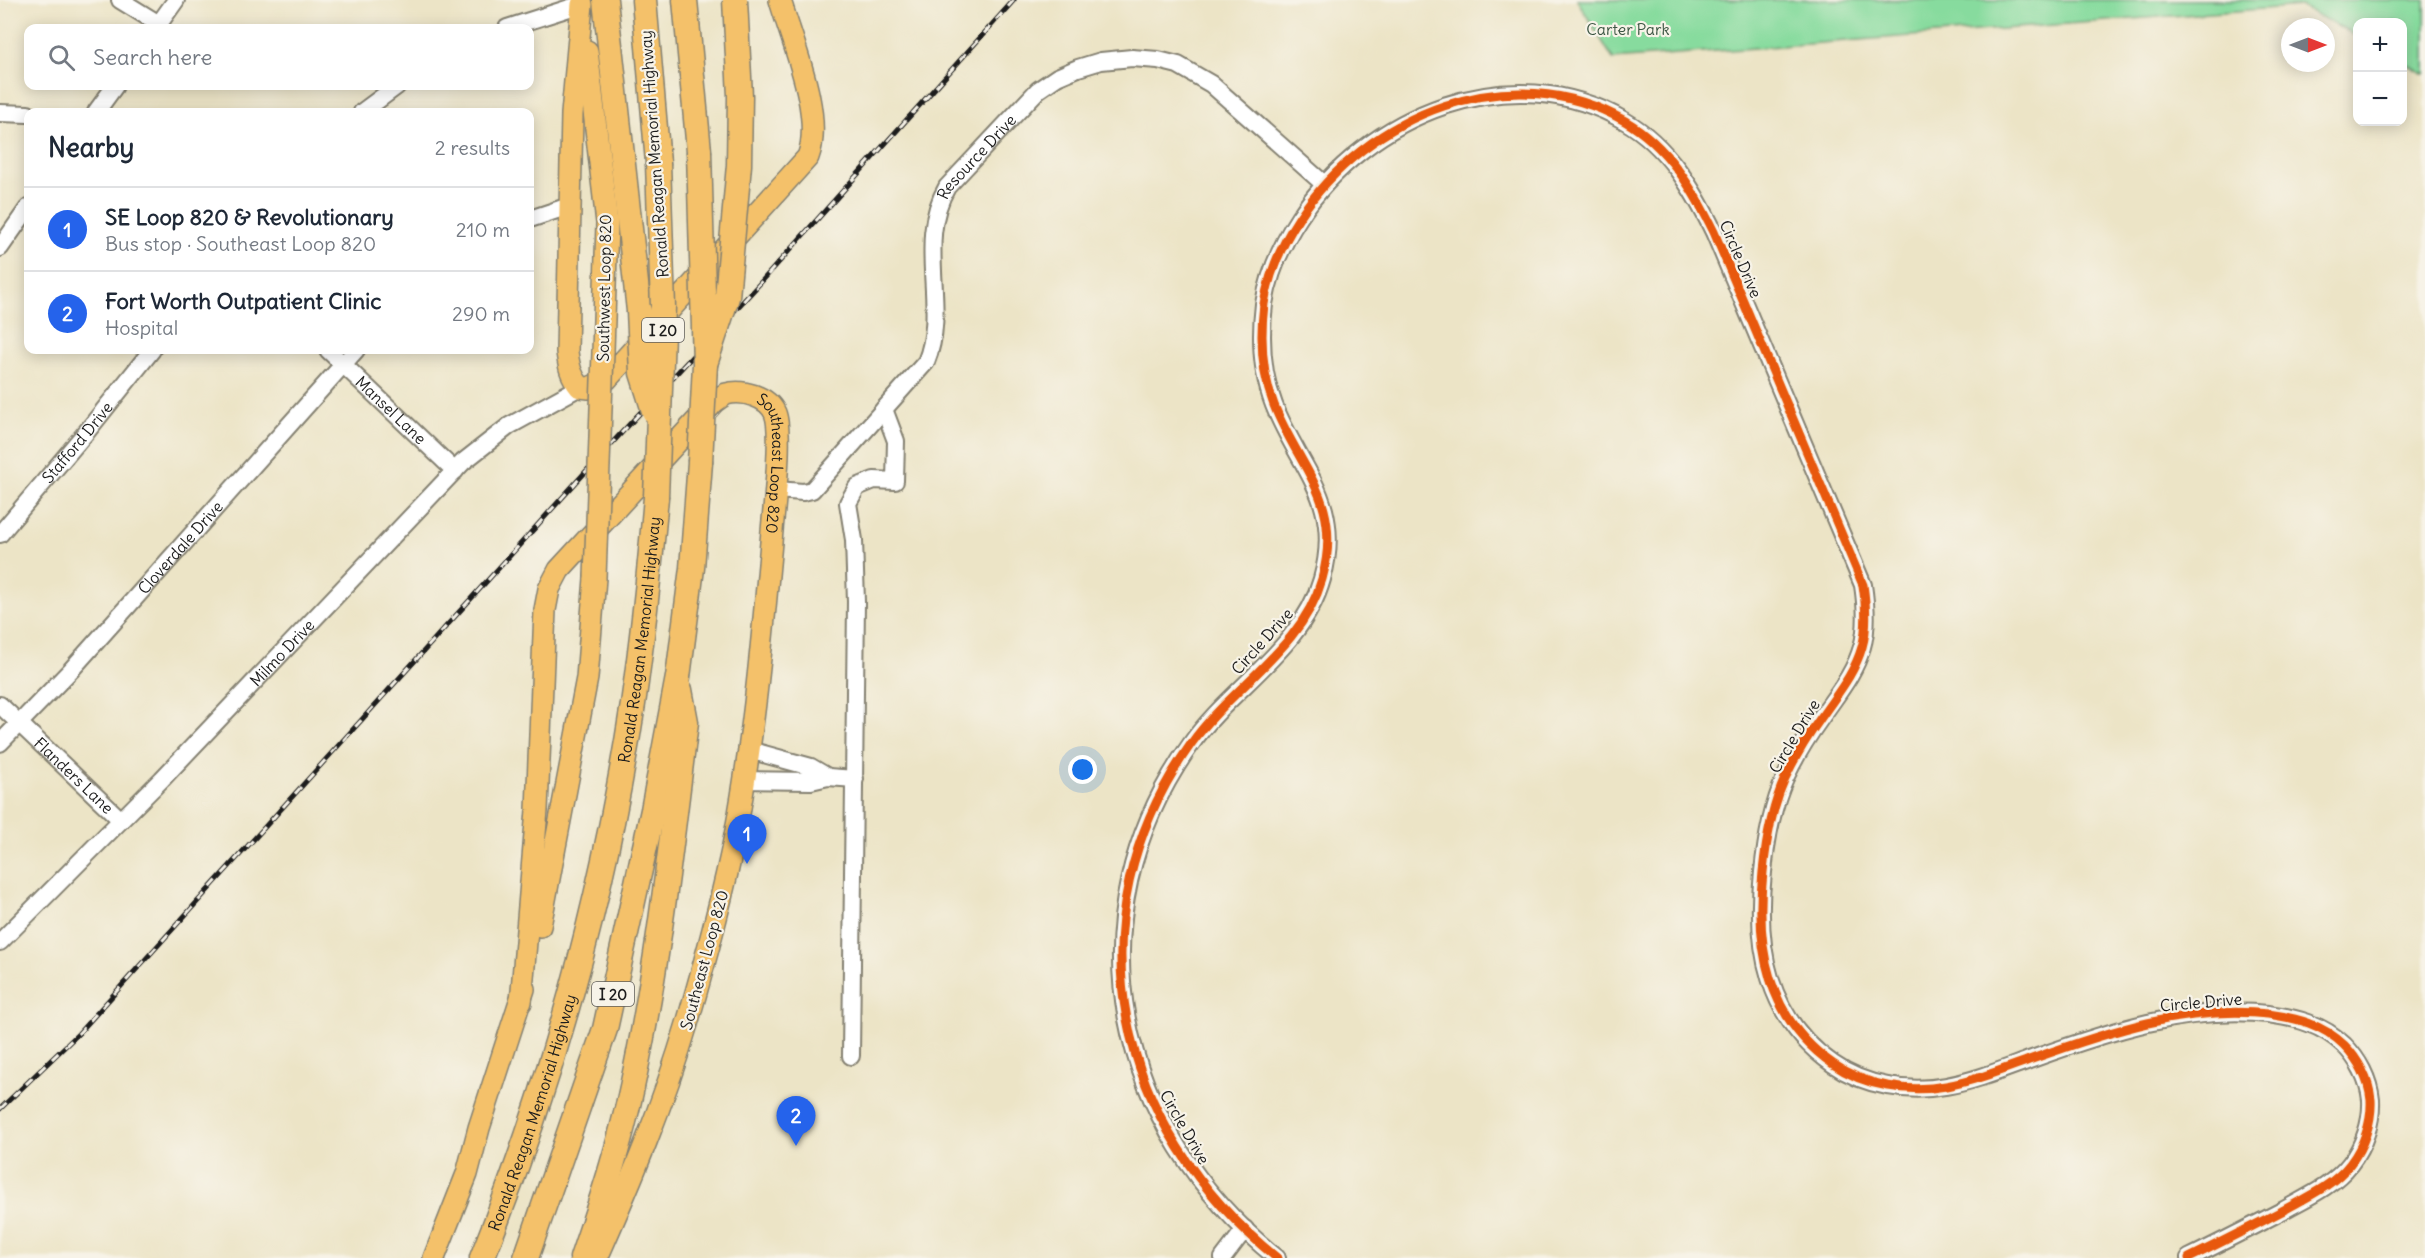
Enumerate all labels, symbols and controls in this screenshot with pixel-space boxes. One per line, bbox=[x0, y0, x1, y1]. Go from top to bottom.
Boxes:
north arrow bbox=[2281, 18, 2335, 72]
map controls bbox=[2353, 18, 2407, 126]
button: + bbox=[2353, 18, 2407, 72]
park label: Carter Park bbox=[1586, 19, 1670, 39]
search box bbox=[24, 24, 534, 90]
street label: Ronald Reagan Memorial Highway bbox=[635, 30, 673, 278]
icon: search bbox=[45, 41, 78, 74]
text: Search here bbox=[93, 43, 212, 71]
button: − bbox=[2353, 72, 2407, 126]
street label: Resource Drive bbox=[932, 110, 1020, 203]
text: Nearby bbox=[48, 131, 134, 164]
text: 2 results bbox=[435, 135, 510, 160]
text: SE Loop 820 & Revolutionary bbox=[105, 203, 394, 231]
street label: Southwest Loop 820 bbox=[593, 214, 615, 362]
text: 1 bbox=[64, 217, 71, 242]
text: 210 m bbox=[456, 217, 510, 242]
street label: Circle Drive bbox=[1716, 217, 1766, 301]
text: Bus stop · Southeast Loop 820 bbox=[105, 231, 376, 256]
text: Fort Worth Outpatient Clinic bbox=[105, 287, 381, 315]
text: 2 bbox=[62, 301, 73, 326]
text: 290 m bbox=[452, 301, 510, 326]
text: Hospital bbox=[105, 315, 178, 340]
road number: I 20 bbox=[642, 318, 684, 342]
street label: Mansel Lane bbox=[351, 372, 431, 448]
street label: Southeast Loop 820 bbox=[753, 389, 788, 534]
street label: Stafford Drive bbox=[38, 397, 117, 487]
street label: Cloverdale Drive bbox=[133, 497, 227, 598]
street label: Ronald Reagan Memorial Highway bbox=[613, 516, 664, 764]
street label: Circle Drive bbox=[1227, 604, 1297, 678]
street label: Milmo Drive bbox=[245, 615, 318, 690]
street label: Circle Drive bbox=[1764, 695, 1824, 777]
street label: Flanders Lane bbox=[30, 733, 118, 818]
your location bbox=[1068, 755, 1097, 784]
pin: 1 bbox=[728, 814, 766, 864]
street label: Southeast Loop 820 bbox=[676, 888, 732, 1032]
road number: I 20 bbox=[592, 982, 634, 1006]
street label: Circle Drive bbox=[2159, 988, 2243, 1016]
street label: Ronald Reagan Memorial Highway bbox=[484, 992, 580, 1234]
street label: Circle Drive bbox=[1156, 1086, 1214, 1168]
pin: 2 bbox=[776, 1096, 816, 1146]

